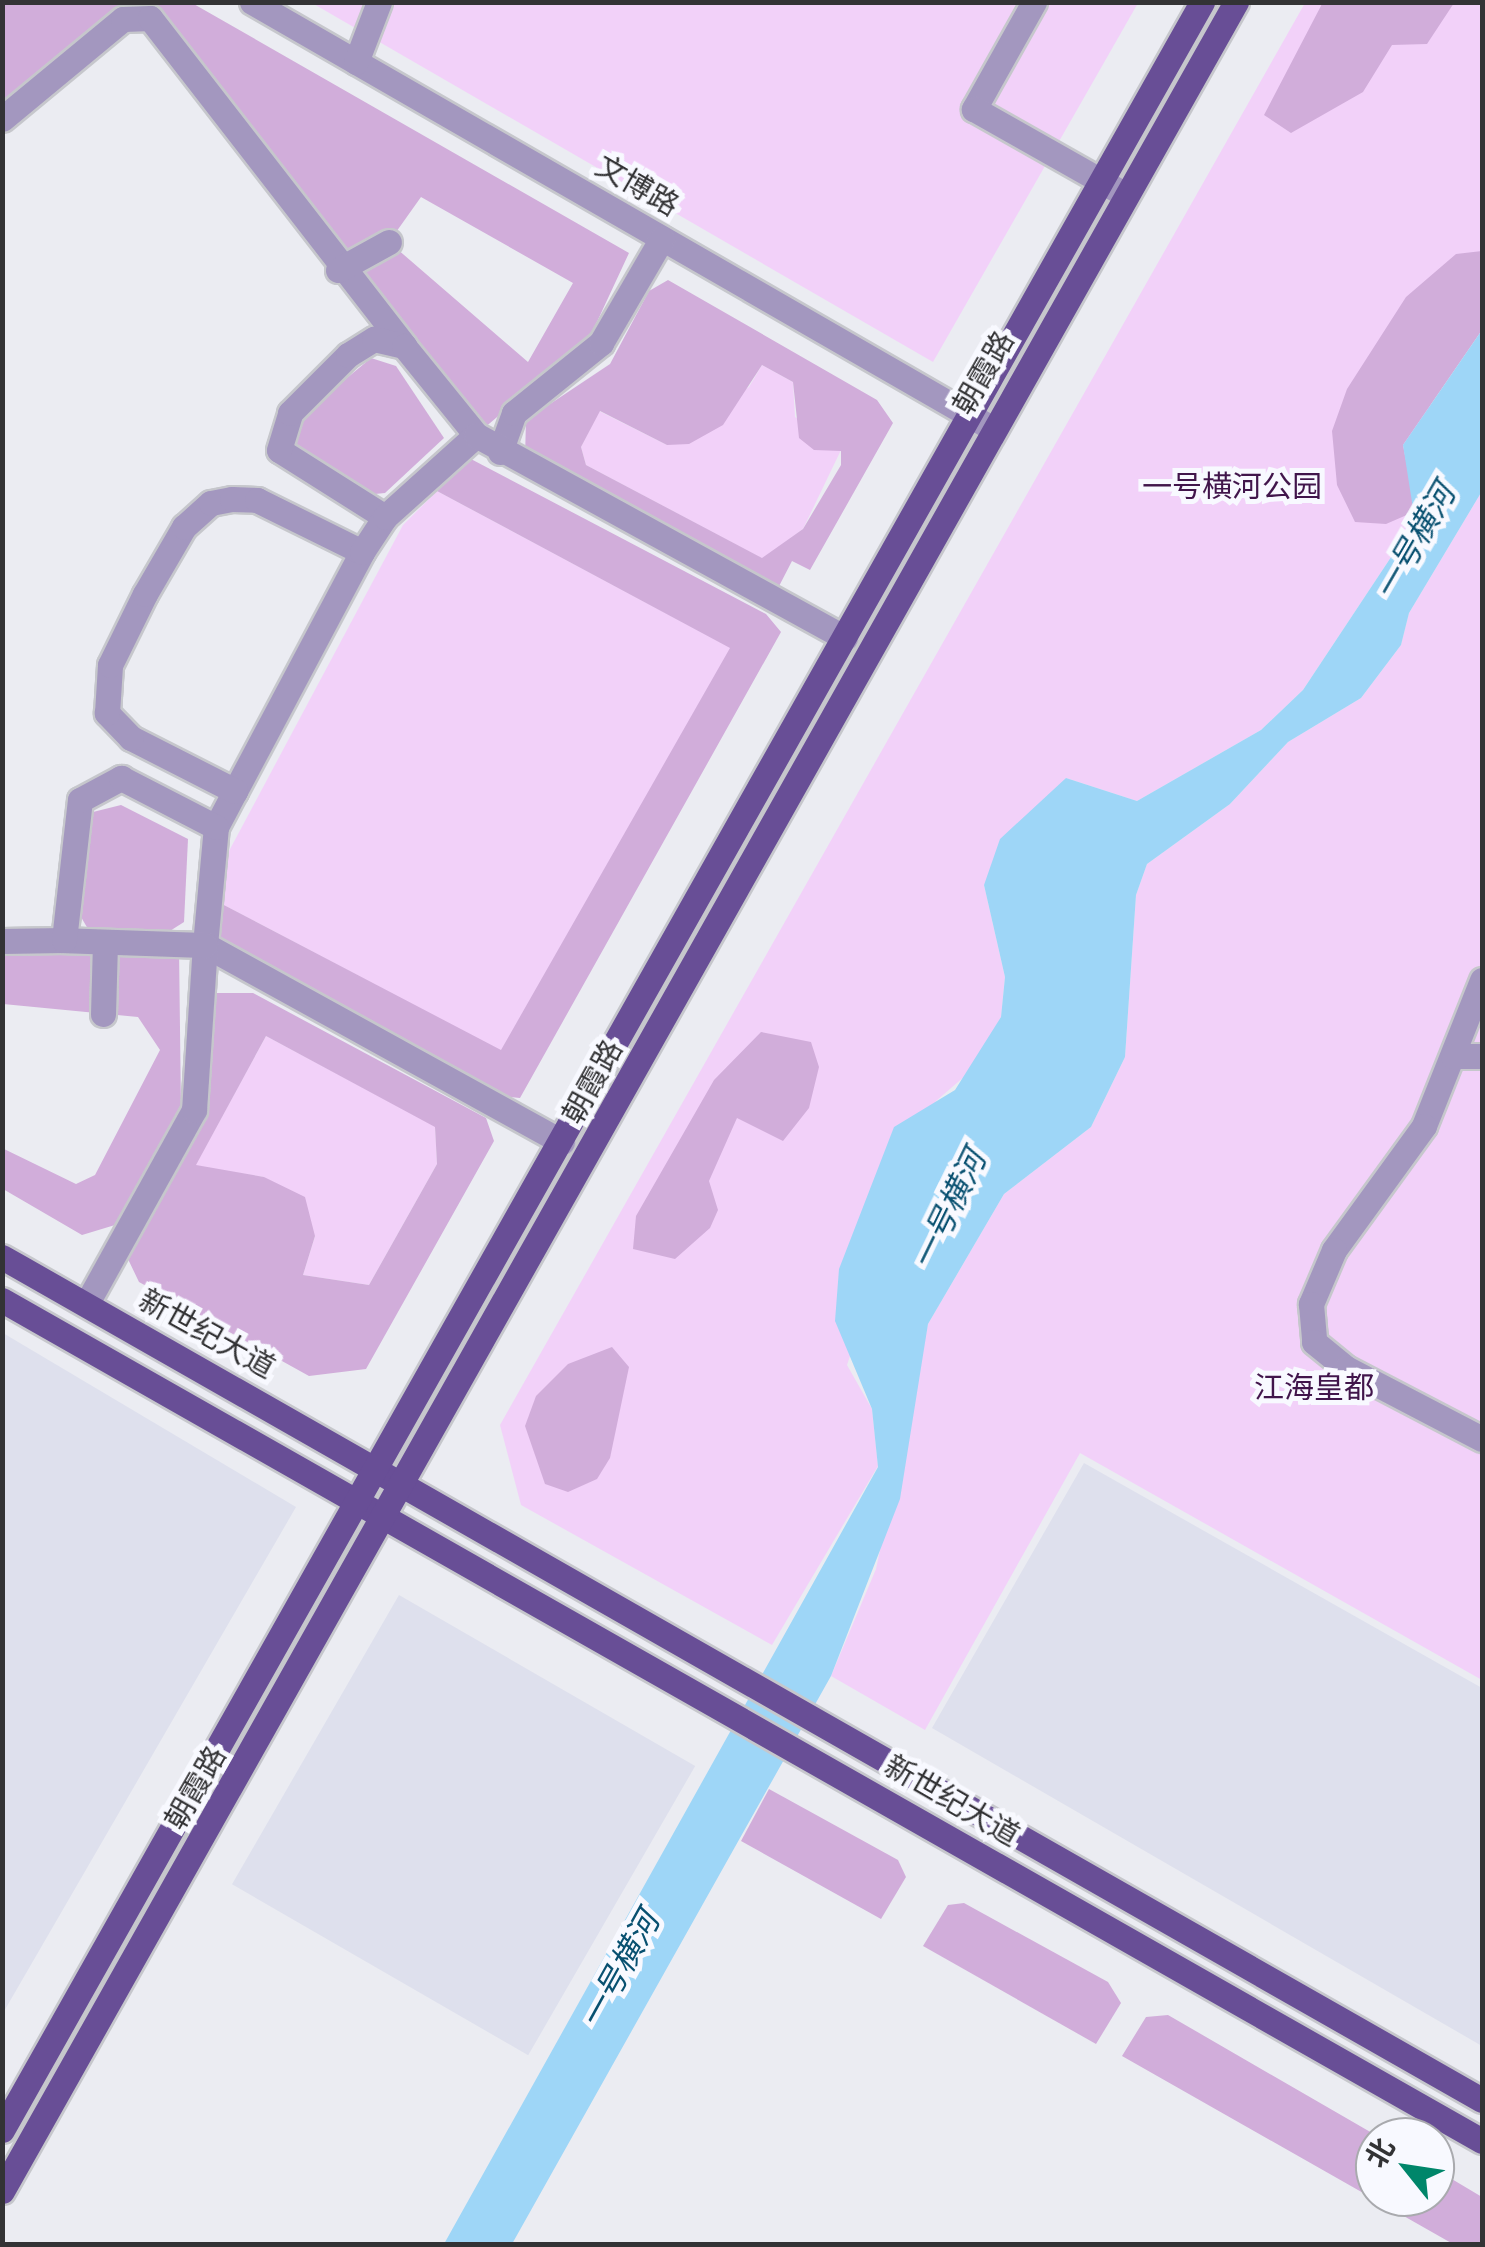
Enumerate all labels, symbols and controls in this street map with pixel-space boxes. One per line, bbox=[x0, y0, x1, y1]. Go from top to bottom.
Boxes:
street label: 文博路 bbox=[589, 148, 685, 224]
street label: 朝霞路 bbox=[946, 325, 1022, 421]
park label: 一号横河公园 bbox=[1142, 469, 1322, 505]
water label: 一号横河 bbox=[1366, 477, 1464, 607]
street label: 朝霞路 bbox=[555, 1034, 631, 1130]
water label: 一号横河 bbox=[904, 1144, 994, 1276]
street label: 新世纪大道 bbox=[133, 1282, 281, 1386]
park label: 江海皇都 bbox=[1254, 1370, 1374, 1406]
street label: 朝霞路 bbox=[158, 1740, 234, 1836]
street label: 新世纪大道 bbox=[878, 1748, 1026, 1854]
water label: 一号横河 bbox=[572, 1905, 668, 2035]
north arrow bbox=[1355, 2117, 1455, 2217]
text: 北 bbox=[1356, 2130, 1405, 2175]

